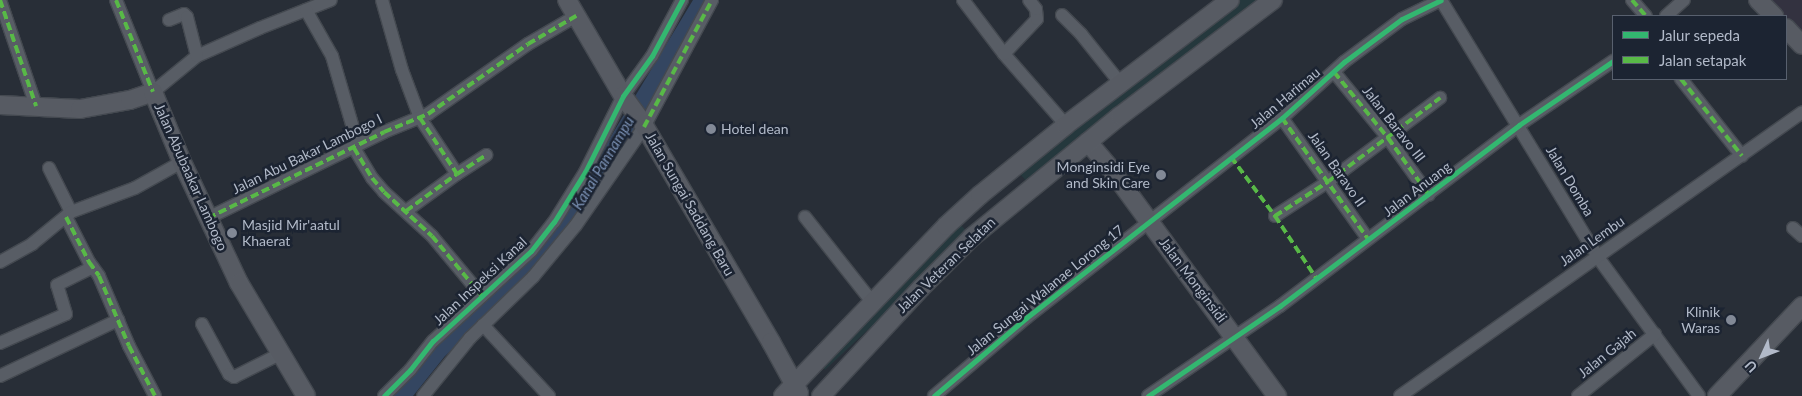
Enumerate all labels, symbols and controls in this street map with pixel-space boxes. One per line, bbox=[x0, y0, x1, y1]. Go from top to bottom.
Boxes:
legend bbox=[1612, 15, 1787, 80]
text: Jalur sepeda bbox=[1659, 26, 1740, 44]
text: Jalan setapak bbox=[1659, 51, 1746, 69]
street label: Jalan Harimau bbox=[1246, 64, 1324, 132]
street label: Jalan Baravo III bbox=[1359, 82, 1429, 166]
street label: Jalan Abubaakar Lambogo bbox=[151, 100, 231, 254]
street label: Jalan Abu Bakar Lambogo I bbox=[229, 110, 385, 198]
water label: Kanal Pannampu bbox=[568, 113, 638, 213]
place label: Hotel dean bbox=[721, 121, 789, 137]
marker: Hotel dean bbox=[705, 123, 717, 135]
street label: Jalan Baravo II bbox=[1305, 128, 1369, 210]
street label: Jalan Sungai Saddang Baru bbox=[642, 129, 738, 279]
street label: Jalan Domba bbox=[1542, 143, 1598, 219]
street label: Jalan Anuang bbox=[1379, 158, 1455, 220]
place label: Monginsidi Eye and Skin Care bbox=[1057, 159, 1150, 192]
marker: Monginsidi Eye and Skin Care bbox=[1154, 168, 1168, 182]
street label: Jalan Lembu bbox=[1556, 212, 1628, 270]
street label: Jalan Veteran Selatan bbox=[893, 214, 999, 316]
place label: Masjid Mir'aatul Khaerat bbox=[242, 217, 340, 250]
street label: Jalan Sungai Walanae Lorong 17 bbox=[963, 221, 1127, 359]
marker: Masjid Mir'aatul Khaerat bbox=[226, 227, 238, 239]
street label: Jalan Inspeksi Kanal bbox=[430, 233, 530, 329]
street label: Jalan Monginsidi bbox=[1156, 234, 1230, 326]
place label: Klinik Waras bbox=[1681, 304, 1720, 336]
marker: Klinik Waras bbox=[1724, 313, 1738, 327]
street label: Jalan Gajah bbox=[1575, 325, 1639, 381]
north arrow bbox=[1737, 331, 1787, 381]
text: U bbox=[1741, 357, 1760, 376]

